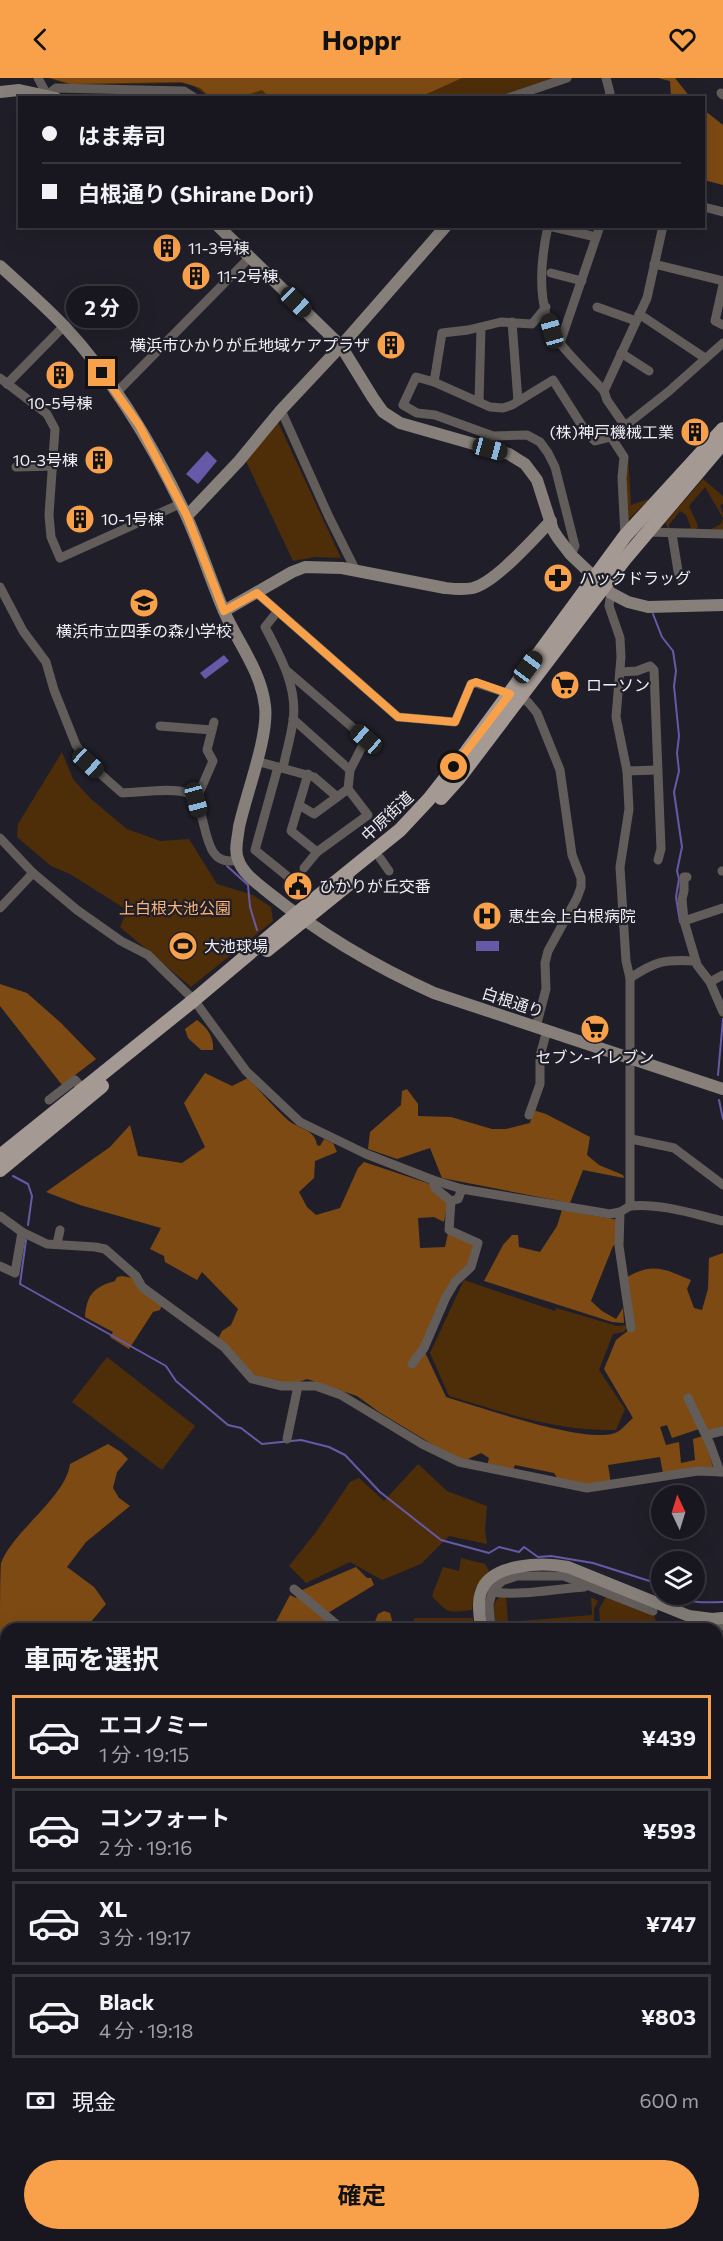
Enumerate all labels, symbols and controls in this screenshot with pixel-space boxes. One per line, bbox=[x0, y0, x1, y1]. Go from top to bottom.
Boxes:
icon: back bbox=[24, 23, 57, 56]
text: Hoppr bbox=[322, 23, 401, 56]
icon: heart bbox=[666, 23, 699, 56]
text: はま寿司 bbox=[78, 122, 166, 149]
text: 白根通り (Shirane Dori) bbox=[78, 180, 314, 207]
building icon: 11-3号棟 bbox=[151, 232, 183, 264]
place label: 11-3号棟 bbox=[188, 238, 250, 257]
building icon: 11-2号棟 bbox=[180, 260, 212, 292]
place label: 11-2号棟 bbox=[217, 266, 278, 285]
car bbox=[277, 283, 315, 321]
callout: 2 分 bbox=[66, 286, 138, 328]
text: 2 分 bbox=[84, 295, 120, 319]
car bbox=[538, 311, 566, 351]
building icon: 横浜市ひかりが丘地域ケアプラザ bbox=[375, 329, 407, 361]
place label: 横浜市ひかりが丘地域ケアプラザ bbox=[130, 335, 370, 354]
building icon: 10-5号棟 bbox=[44, 359, 76, 391]
route end bbox=[88, 359, 115, 386]
place label: 10-5号棟 bbox=[27, 393, 93, 412]
building icon: (株)神戸機械工業 bbox=[679, 416, 711, 448]
place label: (株)神戸機械工業 bbox=[550, 422, 674, 441]
car bbox=[470, 436, 510, 462]
building icon: 10-3号棟 bbox=[83, 444, 115, 476]
place label: 10-3号棟 bbox=[13, 450, 78, 469]
building icon: 10-1号棟 bbox=[64, 503, 96, 535]
place label: 10-1号棟 bbox=[101, 509, 164, 528]
pharmacy icon: ハックドラッグ bbox=[542, 562, 574, 594]
place label: ハックドラッグ bbox=[579, 568, 691, 587]
school or university icon: 横浜市立四季の森小学校 bbox=[128, 587, 160, 619]
place label: 横浜市立四季の森小学校 bbox=[56, 621, 232, 640]
car bbox=[510, 647, 546, 687]
supermarket icon: ローソン bbox=[549, 669, 581, 701]
place label: ローソン bbox=[586, 675, 650, 694]
car bbox=[347, 720, 385, 758]
car bbox=[69, 744, 107, 782]
route start bbox=[440, 753, 467, 780]
car bbox=[183, 780, 209, 820]
street label: 中原街道 bbox=[357, 787, 417, 844]
public building icon: ひかりが丘交番 bbox=[282, 870, 314, 902]
place label: ひかりが丘交番 bbox=[319, 876, 431, 895]
park label: 上白根大池公園 bbox=[119, 898, 231, 917]
hospital icon: 恵生会上白根病院 bbox=[471, 900, 503, 932]
place label: 恵生会上白根病院 bbox=[508, 906, 636, 925]
sports icon: 大池球場 bbox=[167, 930, 199, 962]
place label: 大池球場 bbox=[204, 936, 268, 955]
street label: 白根通り bbox=[480, 983, 547, 1020]
supermarket icon: セブン-イレブン bbox=[579, 1013, 611, 1045]
place label: セブン-イレブン bbox=[536, 1047, 654, 1066]
north arrow bbox=[651, 1485, 705, 1539]
map controls bbox=[651, 1485, 705, 1605]
button: layers bbox=[651, 1551, 705, 1605]
text: 車両を選択 bbox=[24, 1642, 159, 1675]
icon: car bbox=[27, 1710, 81, 1764]
text: エコノミー bbox=[99, 1711, 209, 1738]
text: ¥439 bbox=[642, 1724, 696, 1751]
text: 1 分 · 19:15 bbox=[99, 1742, 189, 1766]
icon: car bbox=[27, 1803, 81, 1857]
text: コンフォート bbox=[99, 1804, 230, 1831]
text: ¥593 bbox=[643, 1817, 696, 1844]
text: 2 分 · 19:16 bbox=[99, 1835, 192, 1859]
text: XL bbox=[99, 1895, 127, 1922]
icon: car bbox=[27, 1896, 81, 1950]
text: ¥747 bbox=[646, 1910, 696, 1937]
text: 3 分 · 19:17 bbox=[99, 1925, 191, 1949]
text: Black bbox=[99, 1988, 154, 2015]
icon: car bbox=[27, 1989, 81, 2043]
text: ¥803 bbox=[641, 2003, 696, 2030]
text: 4 分 · 19:18 bbox=[99, 2018, 193, 2042]
icon: cash bbox=[24, 2084, 57, 2117]
text: 現金 bbox=[72, 2088, 116, 2115]
text: 600 m bbox=[639, 2088, 699, 2112]
button: 確定 bbox=[24, 2160, 699, 2229]

